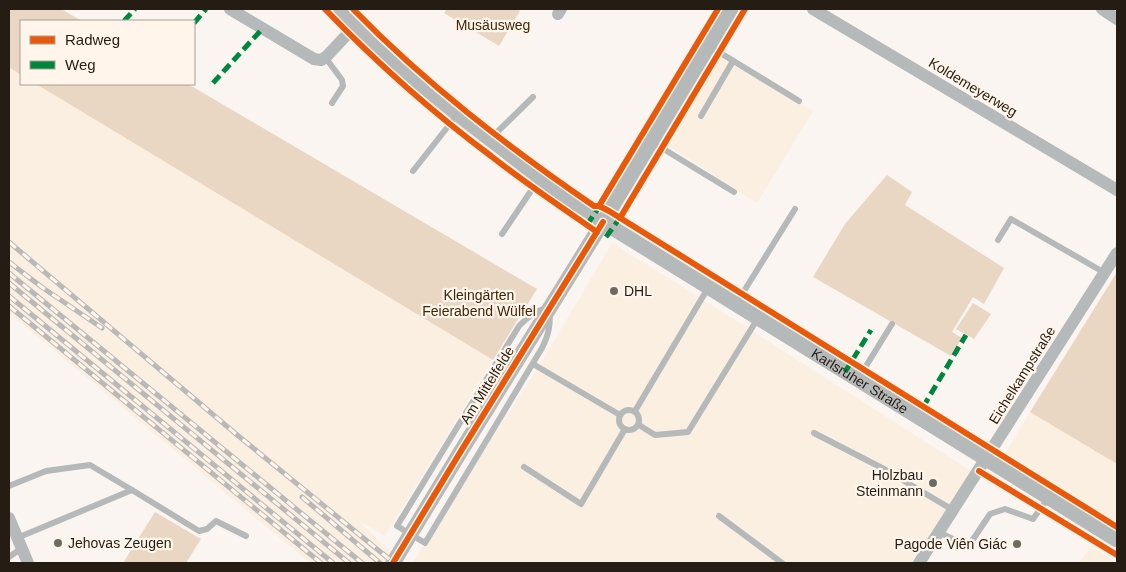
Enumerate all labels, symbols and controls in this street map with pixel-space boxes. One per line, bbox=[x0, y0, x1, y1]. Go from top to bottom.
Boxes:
park label: Musäusweg bbox=[456, 17, 530, 33]
legend bbox=[20, 20, 195, 85]
text: Radweg bbox=[65, 31, 120, 48]
street label: Koldemeyerweg bbox=[926, 54, 1020, 120]
text: Weg bbox=[65, 56, 96, 73]
place label: DHL bbox=[624, 283, 652, 299]
marker: DHL bbox=[608, 285, 620, 297]
park label: Kleingärten Feierabend Wülfel bbox=[422, 287, 536, 319]
street label: Eichelkampstraße bbox=[986, 323, 1059, 427]
street label: Am Mittelfelde bbox=[457, 343, 517, 427]
street label: Karlsruher Straße bbox=[809, 345, 911, 417]
place label: Holzbau Steinmann bbox=[856, 467, 923, 499]
marker: Holzbau Steinmann bbox=[927, 477, 939, 489]
place label: Jehovas Zeugen bbox=[68, 535, 172, 551]
place label: Pagode Viên Giác bbox=[894, 536, 1007, 552]
marker: Jehovas Zeugen bbox=[52, 537, 64, 549]
marker: Pagode Viên Giác bbox=[1011, 538, 1023, 550]

